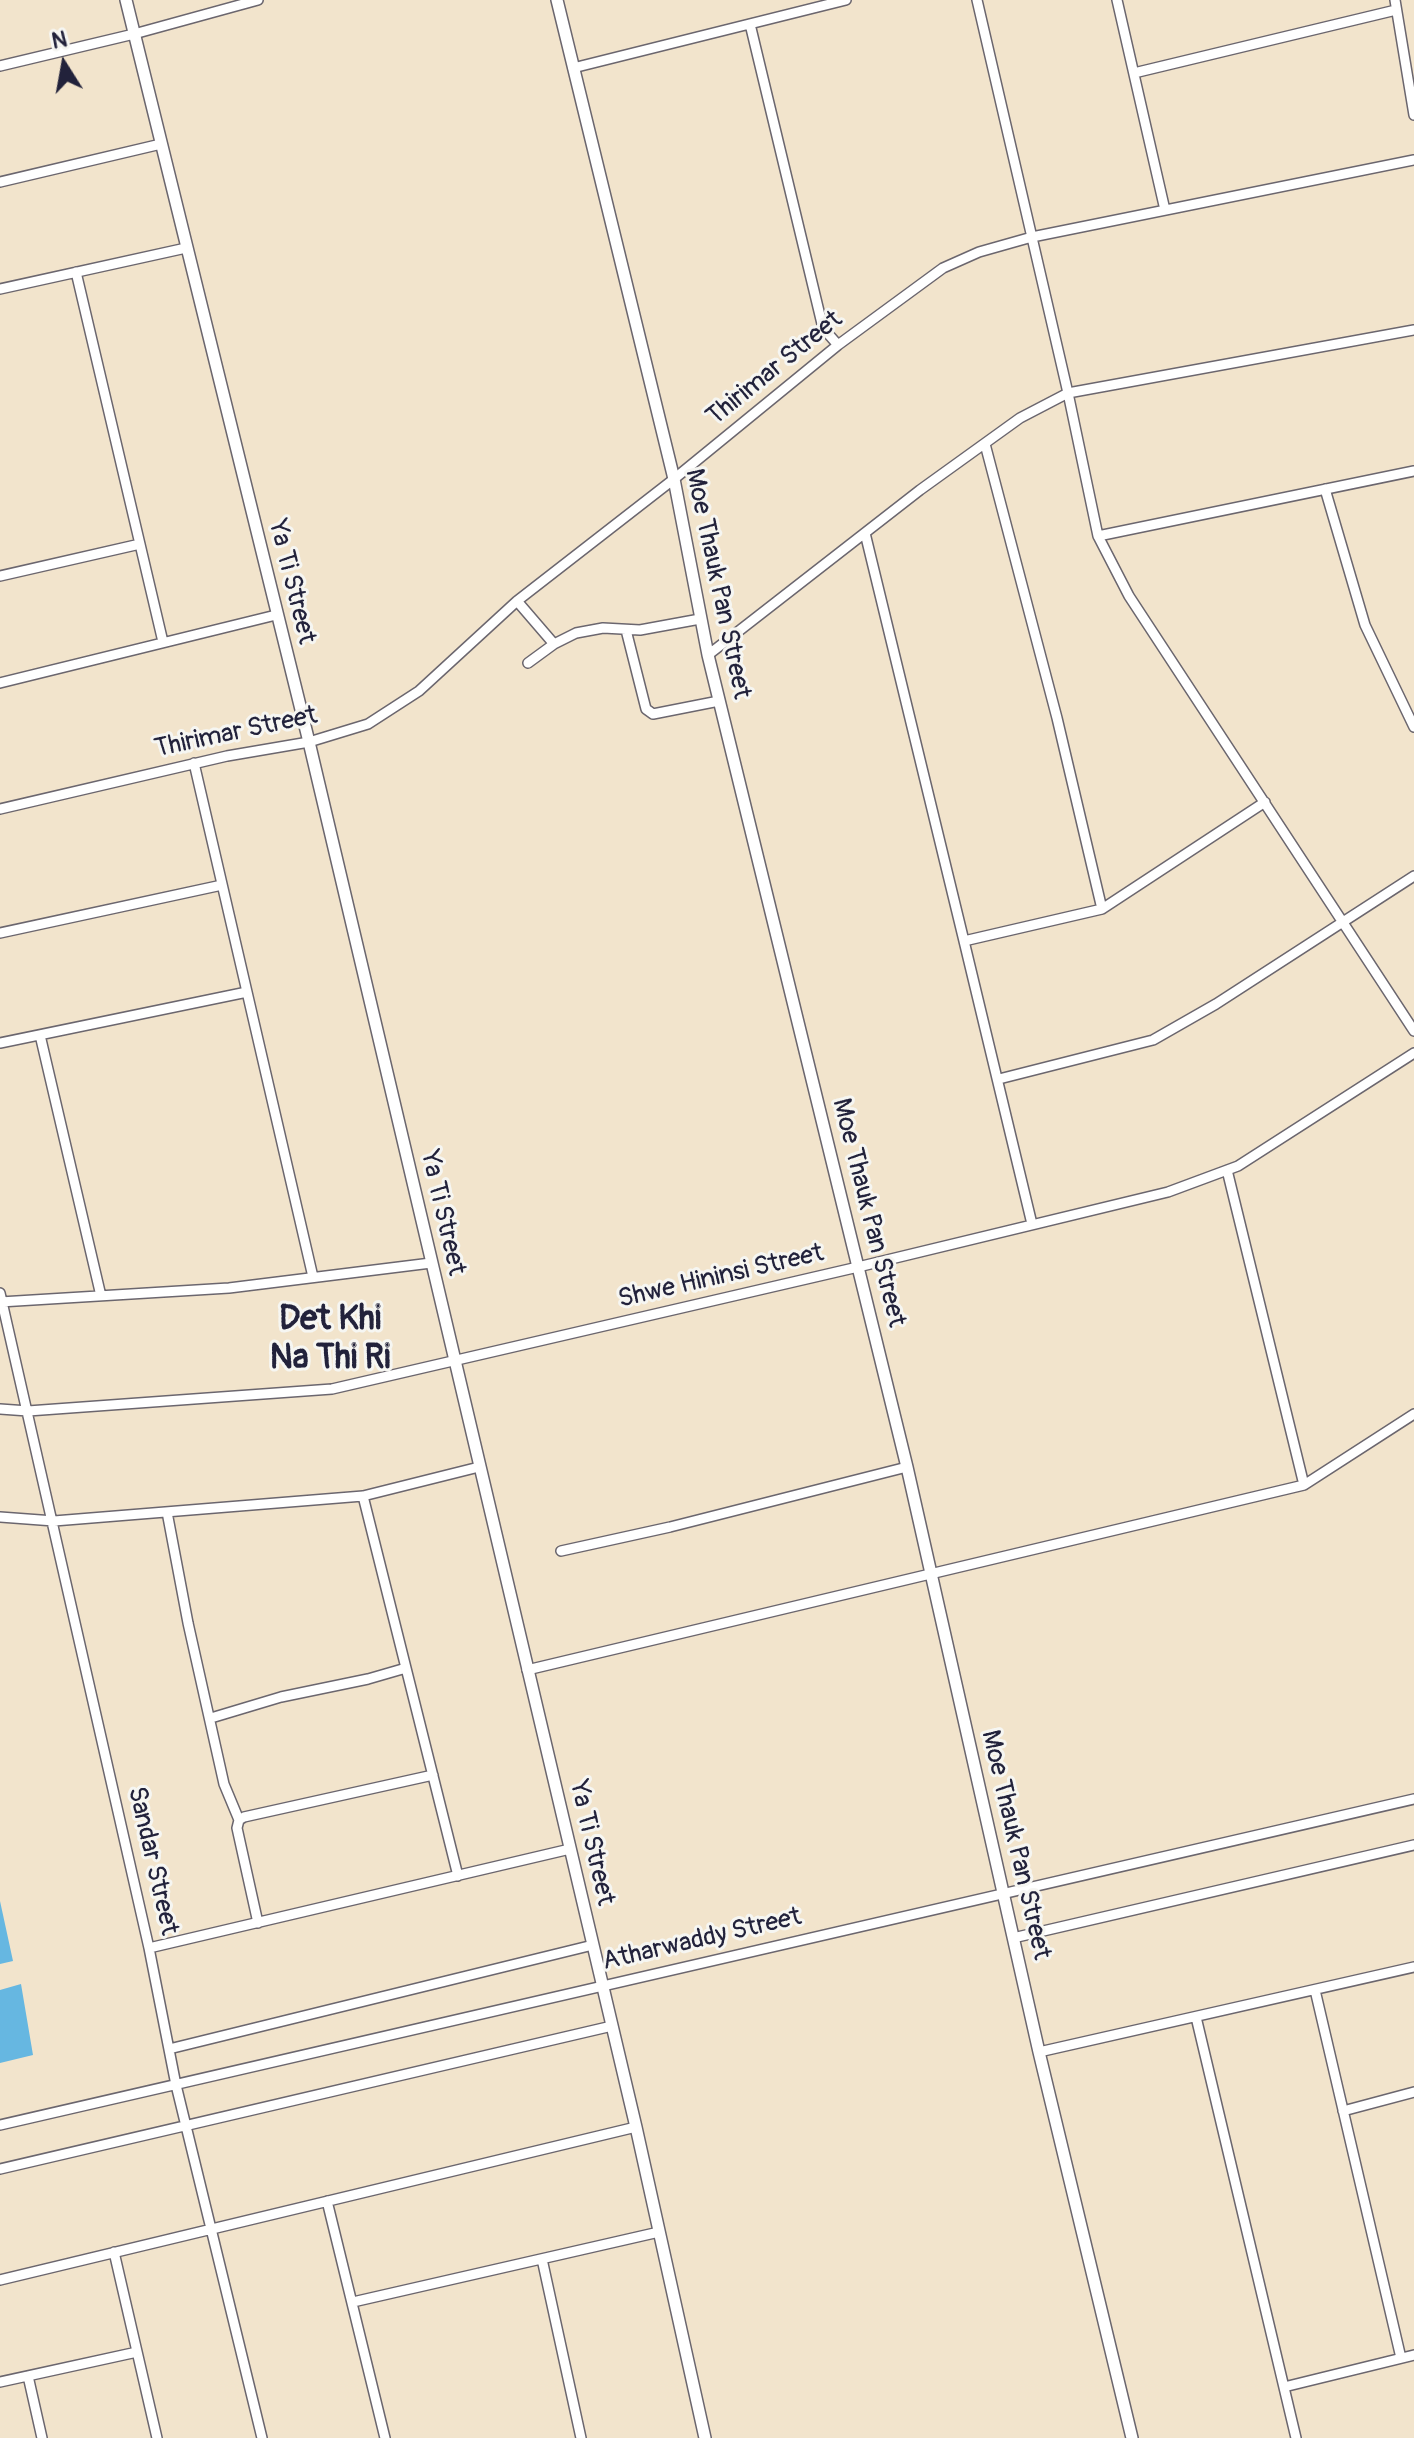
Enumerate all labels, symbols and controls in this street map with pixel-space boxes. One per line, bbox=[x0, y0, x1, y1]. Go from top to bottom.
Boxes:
north arrow bbox=[24, 24, 104, 104]
text: N bbox=[49, 25, 69, 56]
street label: Thirimar Street bbox=[701, 305, 849, 433]
street label: Moe Thauk Pan Street bbox=[677, 466, 757, 702]
street label: Ya Ti Street bbox=[261, 517, 321, 647]
street label: Thirimar Street bbox=[152, 701, 320, 765]
street label: Moe Thauk Pan Street bbox=[825, 1096, 911, 1330]
street label: Ya Ti Street bbox=[413, 1148, 471, 1278]
street label: Shwe Hininsi Street bbox=[615, 1238, 827, 1316]
district label: Det Khi Na Thi Ri bbox=[270, 1300, 390, 1380]
street label: Moe Thauk Pan Street bbox=[973, 1727, 1057, 1963]
street label: Ya Ti Street bbox=[562, 1778, 620, 1908]
street label: Sandar Street bbox=[120, 1784, 184, 1938]
street label: Atharwaddy Street bbox=[599, 1902, 805, 1978]

